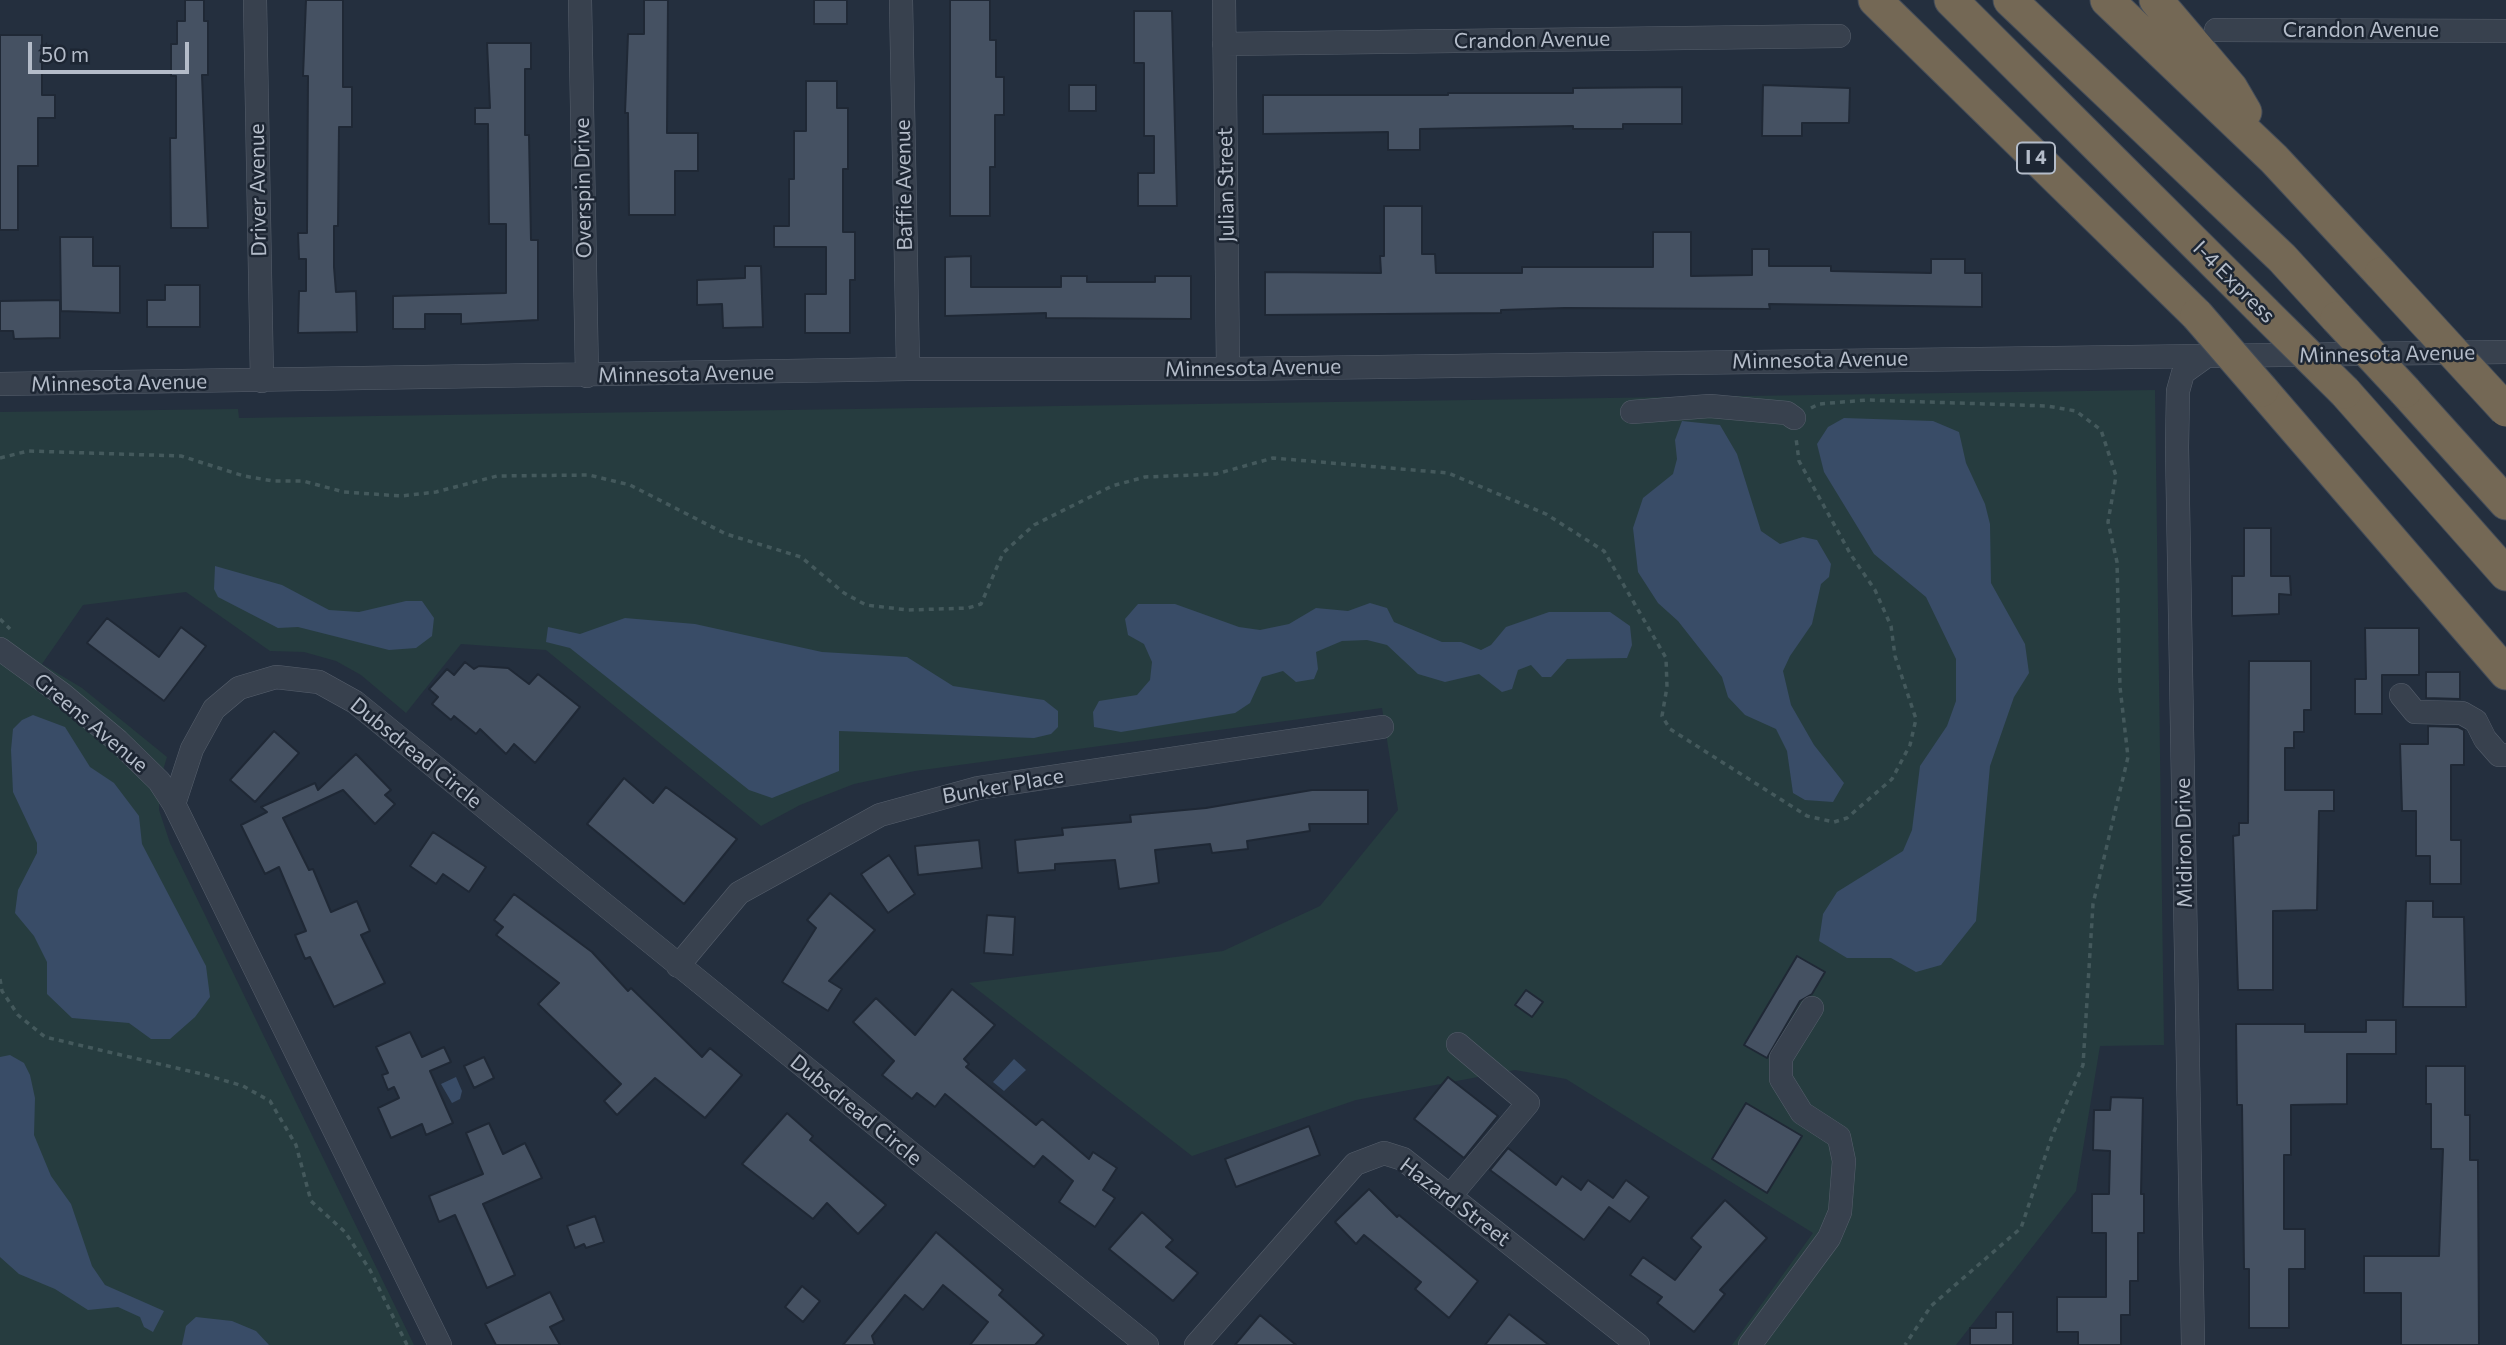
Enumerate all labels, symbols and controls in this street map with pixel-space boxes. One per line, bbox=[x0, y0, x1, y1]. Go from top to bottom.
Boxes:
street label: Crandon Avenue bbox=[2283, 17, 2439, 43]
street label: Crandon Avenue bbox=[1454, 26, 1610, 54]
scale bar bbox=[32, 28, 192, 72]
text: 50 m bbox=[41, 41, 89, 66]
street label: Overspin Drive bbox=[569, 117, 597, 259]
street label: Baffie Avenue bbox=[890, 119, 918, 251]
street label: Driver Avenue bbox=[244, 123, 272, 257]
street label: Julian Street bbox=[1212, 127, 1240, 243]
road number: I 4 bbox=[2017, 142, 2055, 174]
street label: I-4 Express bbox=[2188, 236, 2280, 328]
street label: Minnesota Avenue bbox=[2299, 340, 2475, 368]
street label: Minnesota Avenue bbox=[1732, 346, 1908, 374]
street label: Minnesota Avenue bbox=[1165, 354, 1341, 382]
street label: Minnesota Avenue bbox=[598, 360, 774, 388]
street label: Minnesota Avenue bbox=[31, 369, 207, 397]
street label: Greens Avenue bbox=[29, 668, 153, 778]
street label: Dubsdread Circle bbox=[345, 692, 487, 814]
street label: Bunker Place bbox=[940, 763, 1066, 809]
street label: Midiron Drive bbox=[2170, 778, 2198, 908]
street label: Dubsdread Circle bbox=[785, 1049, 927, 1171]
street label: Hazard Street bbox=[1395, 1152, 1515, 1252]

